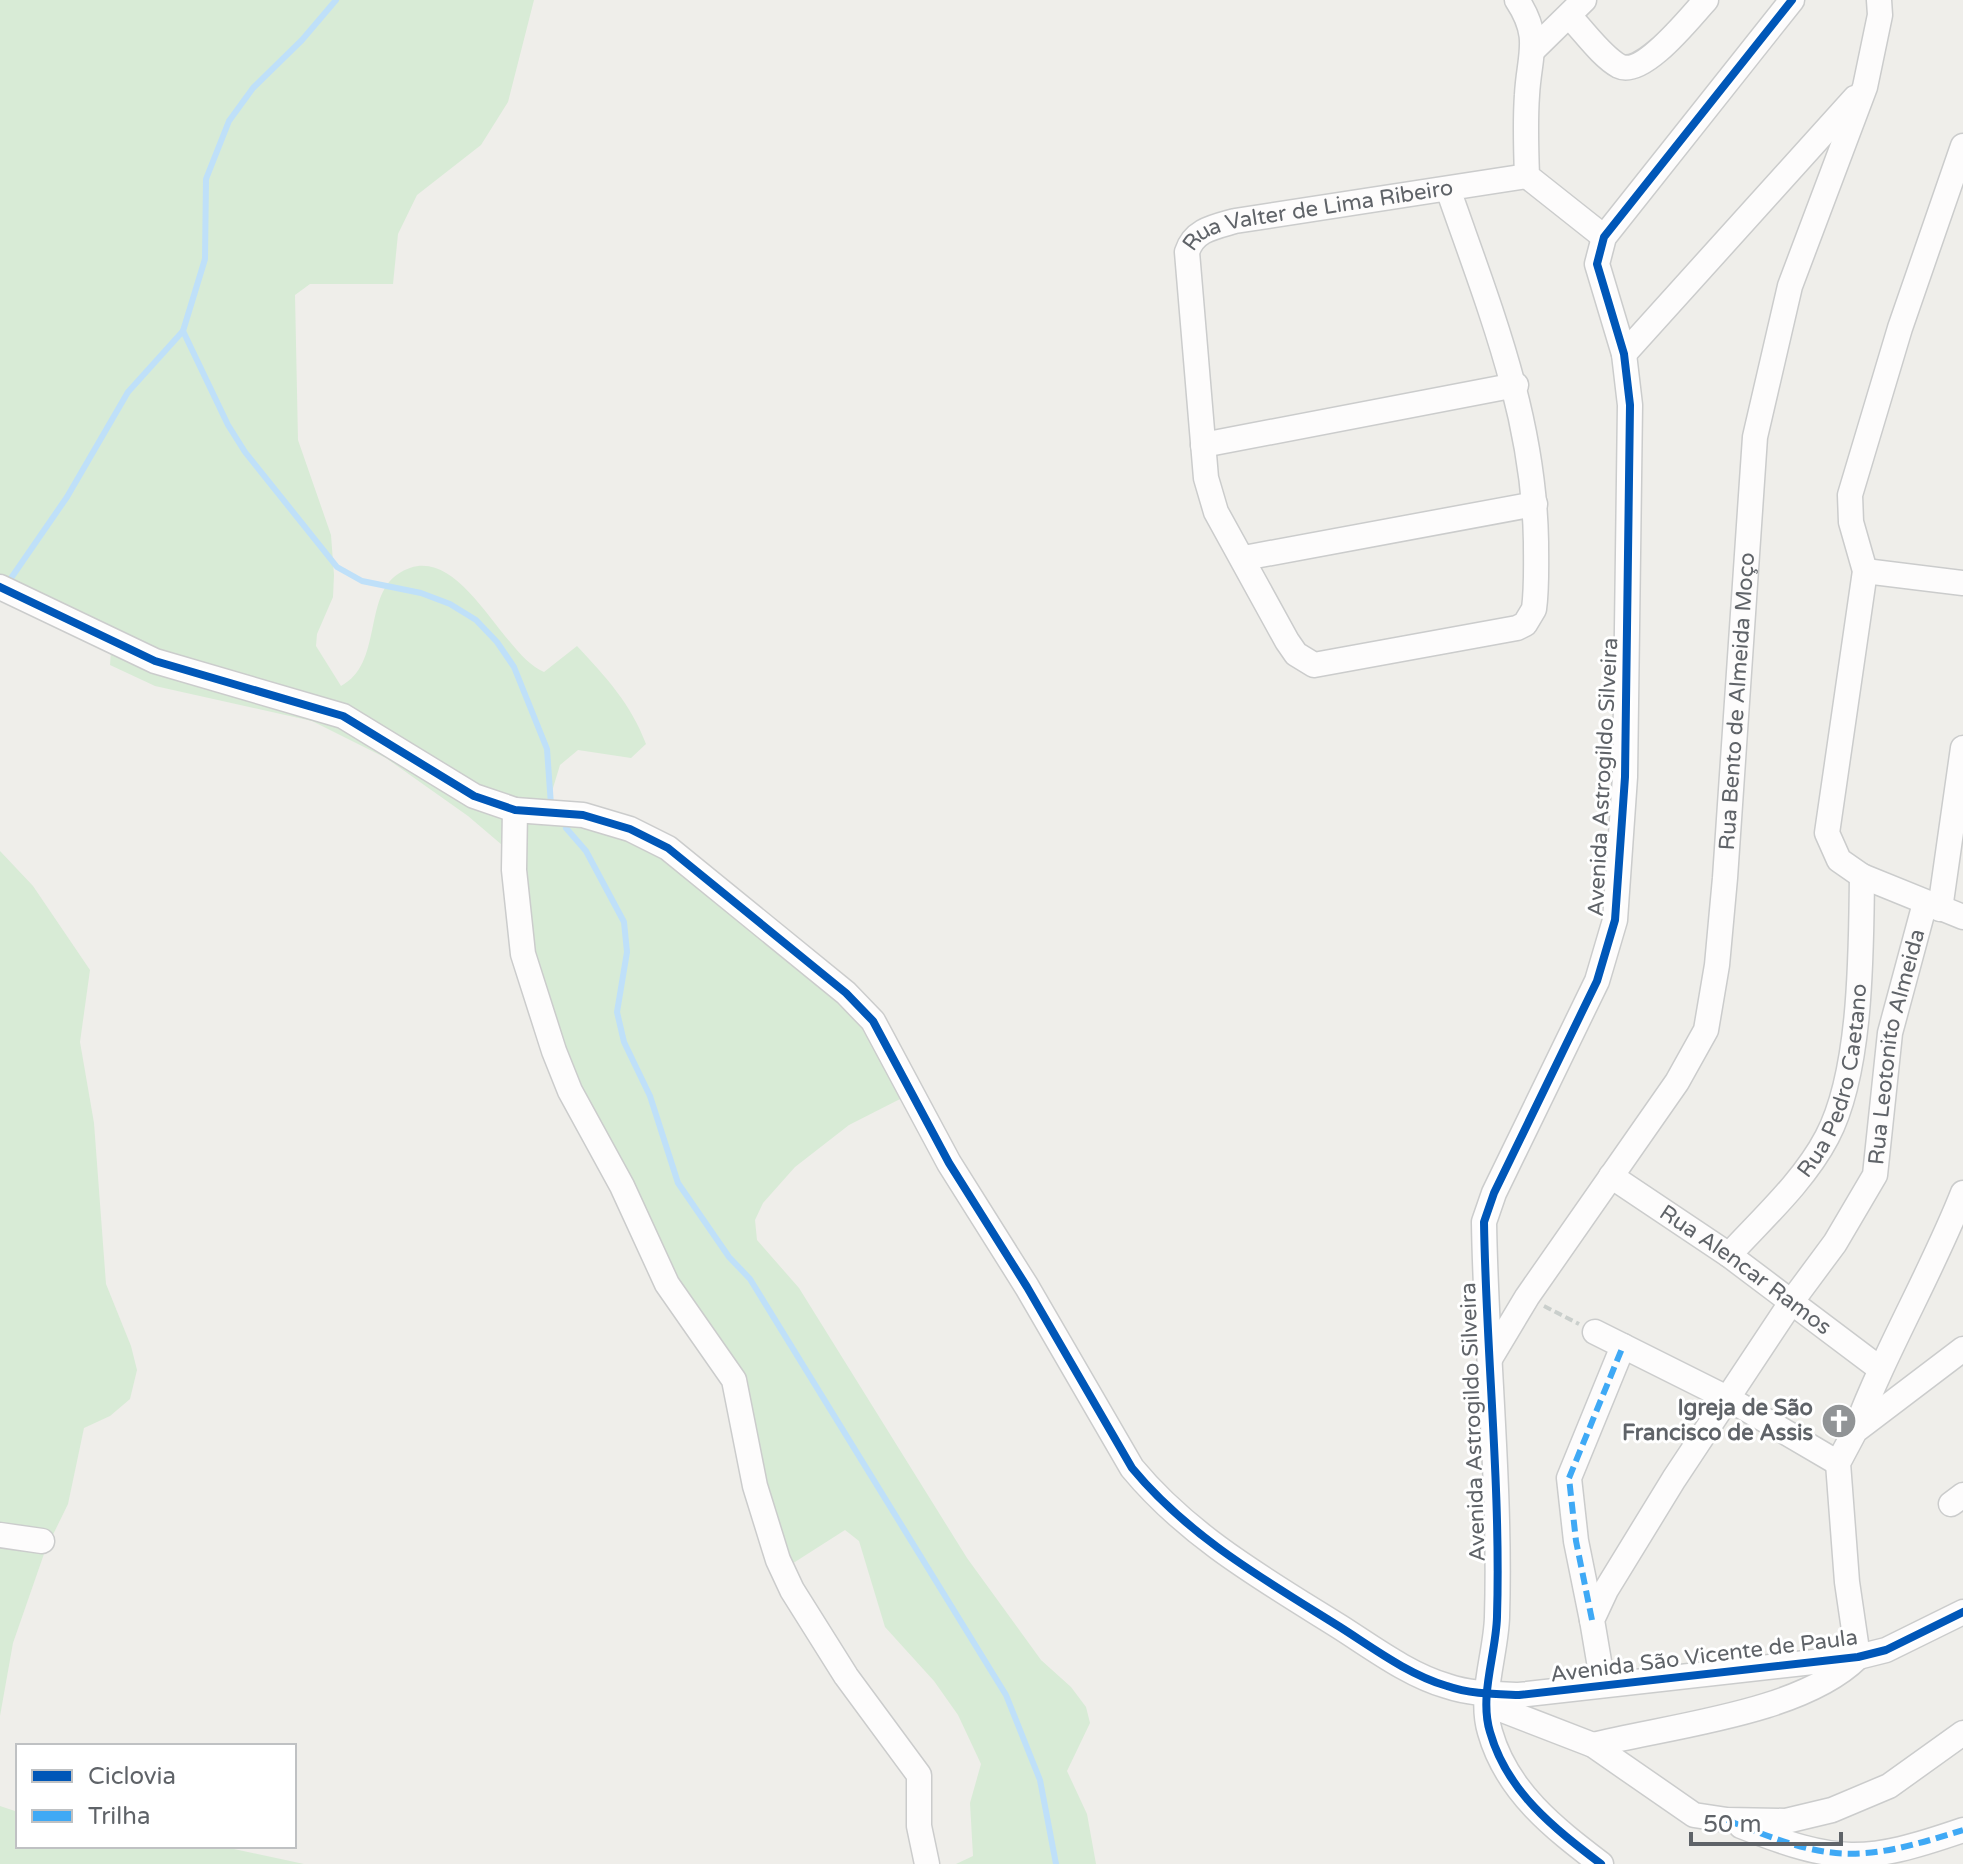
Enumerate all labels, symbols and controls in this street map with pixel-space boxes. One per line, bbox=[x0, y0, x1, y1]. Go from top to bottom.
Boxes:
street label: Rua Valter de Lima Ribeiro bbox=[1177, 175, 1455, 256]
street label: Rua Bento de Almeida Moço bbox=[1714, 551, 1760, 851]
street label: Avenida Astrogildo Silveira bbox=[1583, 637, 1623, 917]
street label: Rua Leotonito Almeida bbox=[1863, 926, 1930, 1166]
street label: Rua Pedro Caetano bbox=[1792, 983, 1872, 1183]
street label: Rua Alencar Ramos bbox=[1655, 1199, 1836, 1340]
street label: Avenida Astrogildo Silveira bbox=[1455, 1282, 1491, 1562]
place label: Igreja de São Francisco de Assis bbox=[1622, 1395, 1813, 1446]
church icon: Igreja de São Francisco de Assis bbox=[1820, 1402, 1858, 1440]
street label: Avenida São Vicente de Paula bbox=[1549, 1624, 1859, 1688]
legend bbox=[16, 1744, 296, 1848]
text: Ciclovia bbox=[88, 1762, 176, 1791]
scale bar bbox=[1691, 1796, 1841, 1846]
text: Trilha bbox=[88, 1802, 150, 1831]
text: 50 m bbox=[1703, 1810, 1761, 1839]

